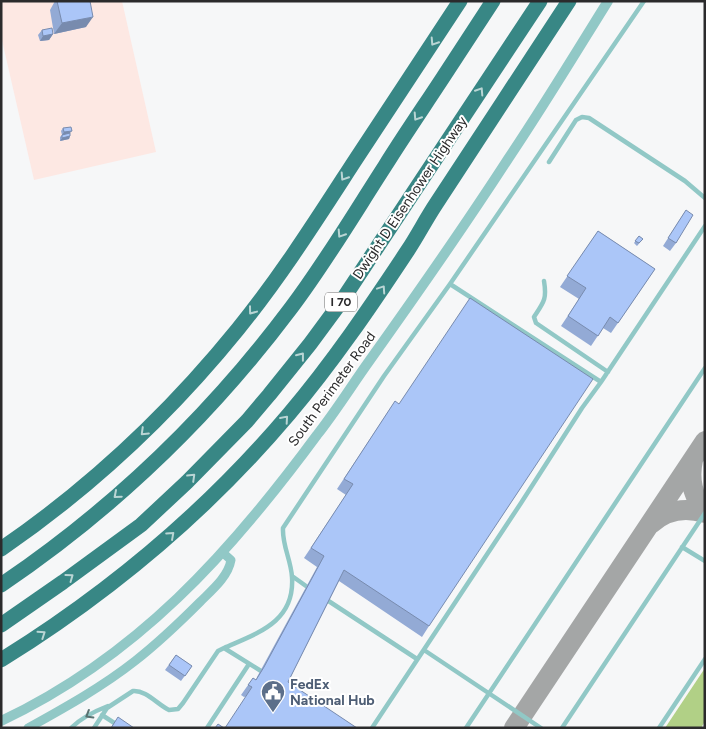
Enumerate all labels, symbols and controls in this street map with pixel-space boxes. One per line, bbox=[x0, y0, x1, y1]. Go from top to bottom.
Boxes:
one-way arrow bbox=[430, 37, 440, 46]
one-way arrow bbox=[474, 88, 484, 97]
one-way arrow bbox=[414, 111, 423, 121]
street label: Dwight D Eisenhower Highway bbox=[349, 113, 471, 283]
one-way arrow bbox=[341, 172, 350, 181]
one-way arrow bbox=[338, 228, 347, 238]
one-way arrow bbox=[376, 285, 385, 295]
road number: I 70 bbox=[325, 292, 357, 312]
one-way arrow bbox=[249, 305, 258, 315]
street label: South Perimeter Road bbox=[285, 328, 379, 450]
one-way arrow bbox=[295, 353, 303, 362]
one-way arrow bbox=[279, 416, 287, 425]
one-way arrow bbox=[140, 426, 149, 435]
one-way arrow bbox=[186, 474, 195, 483]
one-way arrow bbox=[113, 490, 122, 499]
one-way arrow bbox=[165, 532, 174, 541]
one-way arrow bbox=[64, 575, 73, 583]
one-way arrow bbox=[37, 631, 46, 640]
place label: FedEx National Hub bbox=[290, 676, 375, 709]
public building icon: FedEx National Hub bbox=[260, 679, 286, 713]
one-way arrow bbox=[86, 709, 95, 719]

